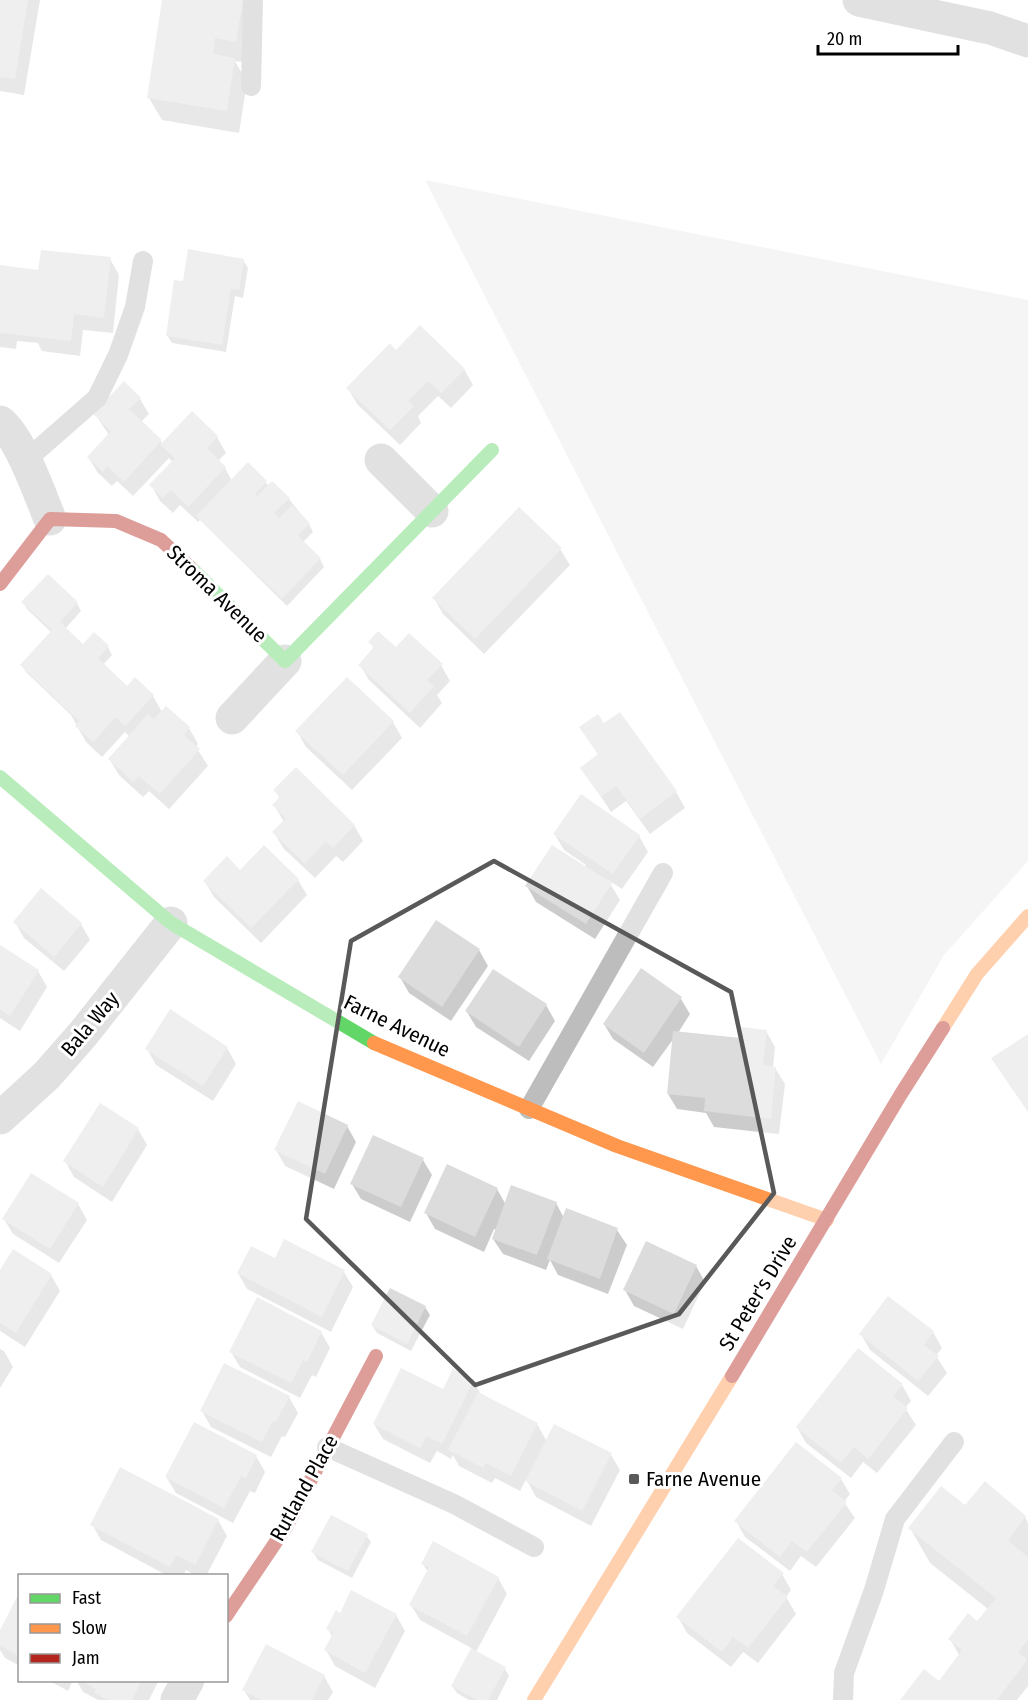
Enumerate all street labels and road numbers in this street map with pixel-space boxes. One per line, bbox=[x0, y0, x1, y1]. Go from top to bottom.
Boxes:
street label: Stroma Avenue bbox=[161, 540, 273, 648]
street label: Bala Way bbox=[55, 986, 125, 1062]
street label: Farne Avenue bbox=[340, 989, 454, 1063]
street label: St Peter's Drive bbox=[713, 1231, 803, 1355]
street label: Rutland Place bbox=[264, 1430, 344, 1546]

